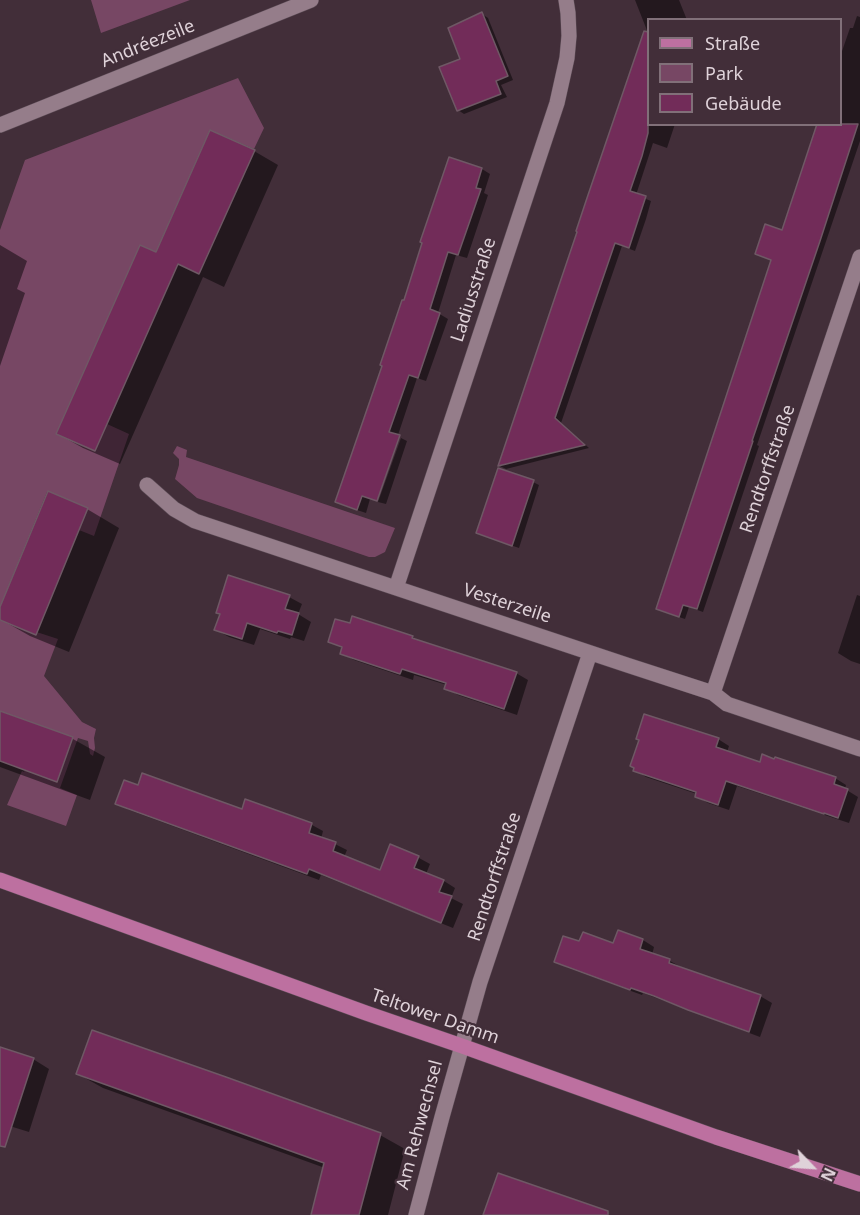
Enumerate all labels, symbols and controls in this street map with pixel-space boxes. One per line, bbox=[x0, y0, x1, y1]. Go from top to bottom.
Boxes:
street label: Andréezeile bbox=[98, 15, 198, 73]
legend bbox=[647, 18, 842, 126]
text: Straße bbox=[705, 31, 760, 55]
text: Park bbox=[705, 61, 743, 85]
text: Gebäude bbox=[705, 91, 782, 115]
street label: Ladiusstraße bbox=[447, 235, 501, 345]
street label: Rendtorffstraße bbox=[736, 402, 800, 536]
street label: Vesterzeile bbox=[460, 580, 554, 628]
street label: Rendtorffstraße bbox=[464, 810, 526, 944]
street label: Teltower Damm bbox=[368, 985, 502, 1049]
street label: Am Rehwechsel bbox=[392, 1058, 448, 1192]
north arrow bbox=[782, 1137, 842, 1197]
text: N bbox=[816, 1164, 841, 1185]

